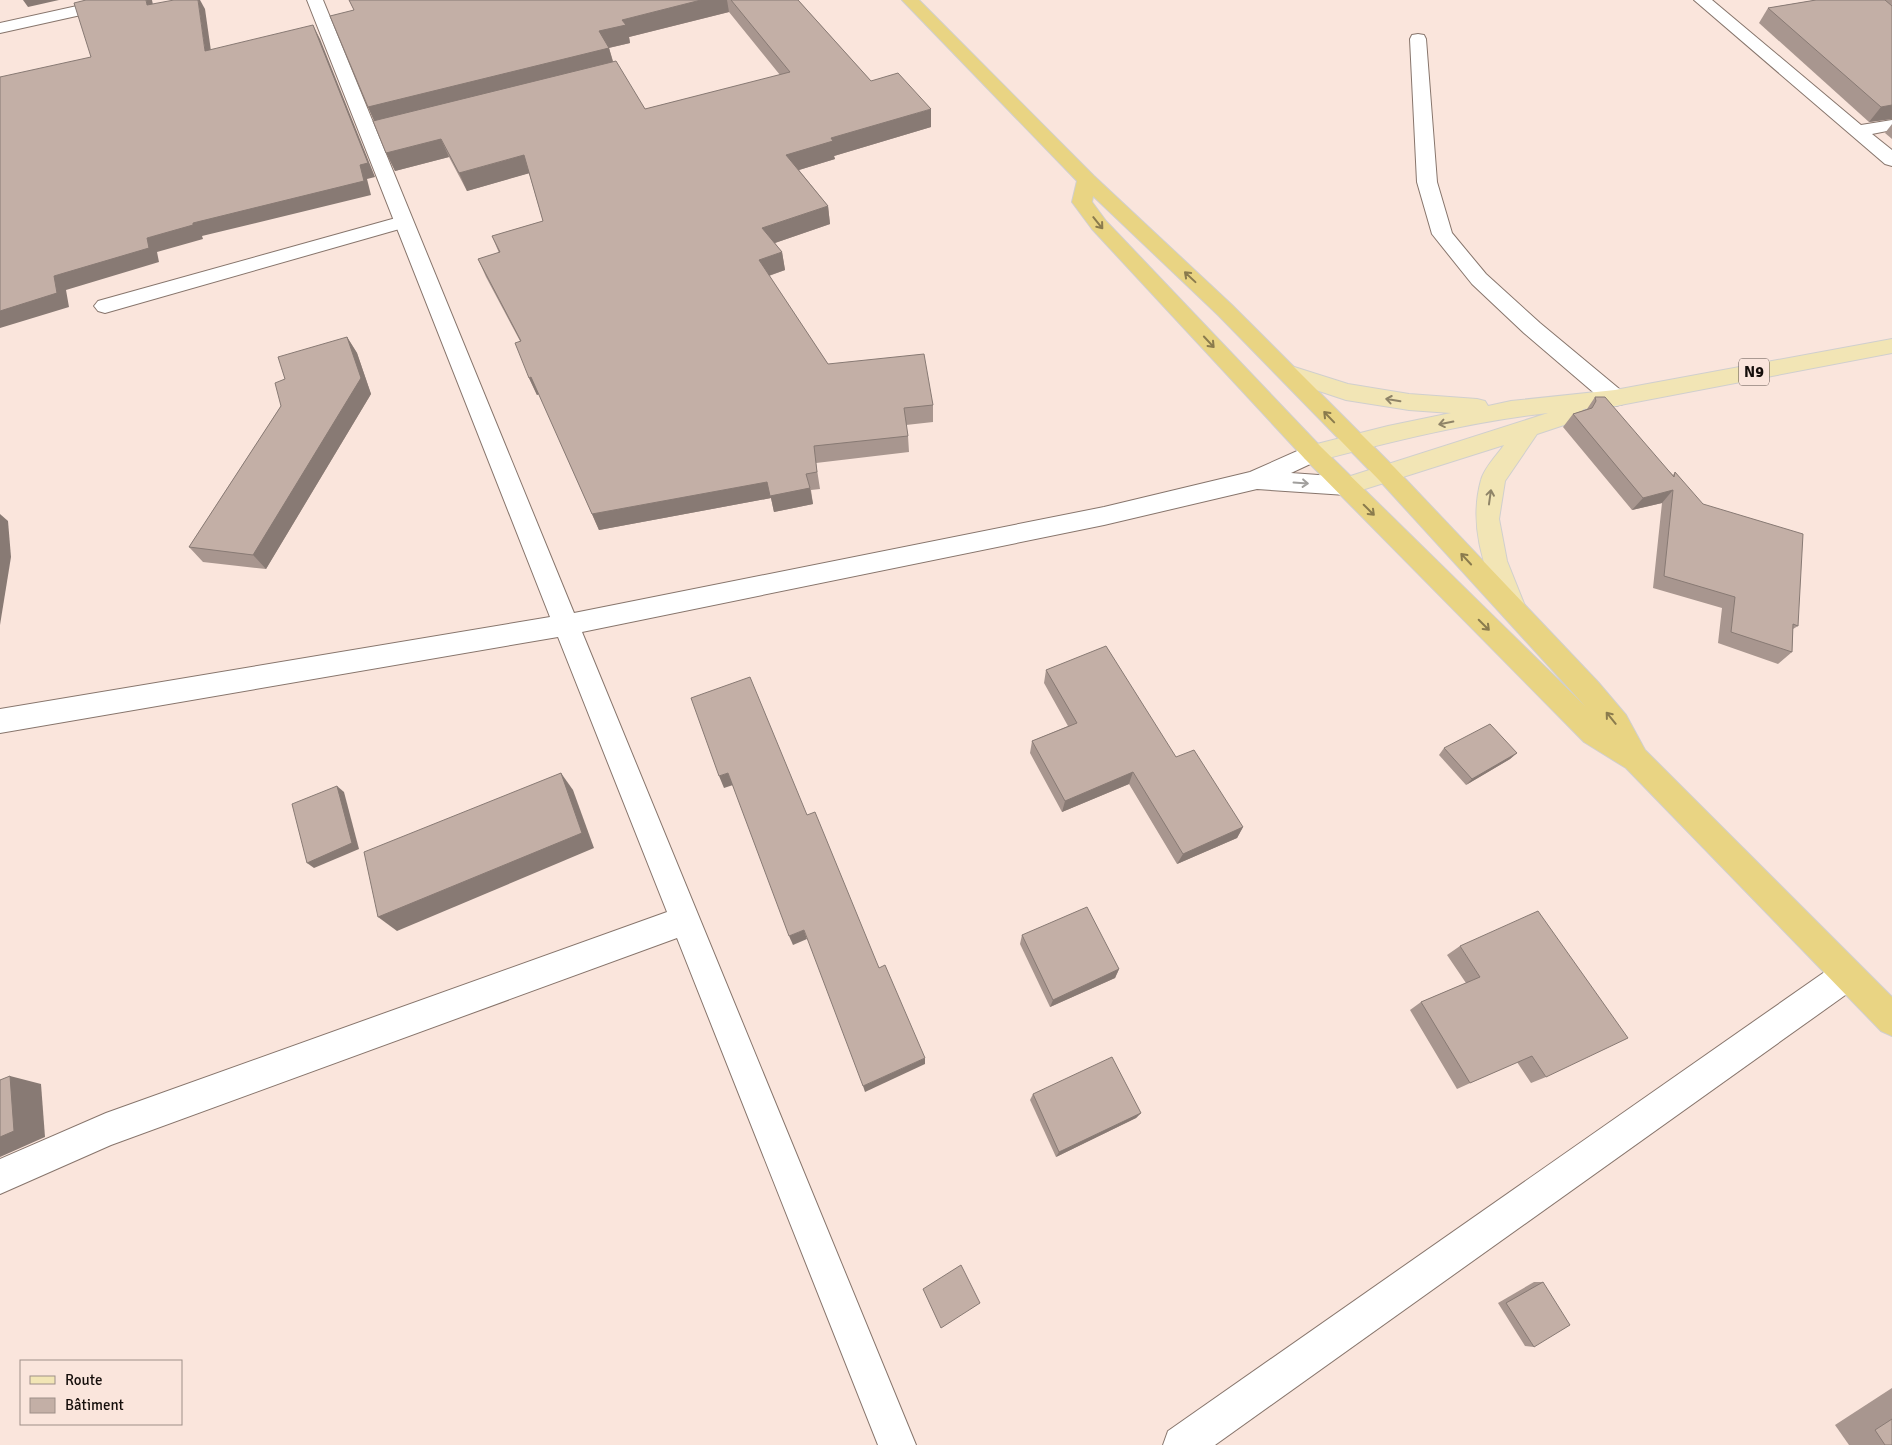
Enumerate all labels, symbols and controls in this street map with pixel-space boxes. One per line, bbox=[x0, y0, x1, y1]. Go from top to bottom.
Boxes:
one-way arrow bbox=[1092, 216, 1103, 229]
one-way arrow bbox=[1183, 271, 1196, 283]
one-way arrow bbox=[1202, 335, 1214, 348]
road number: N9 bbox=[1739, 358, 1769, 386]
one-way arrow bbox=[1385, 394, 1401, 404]
one-way arrow bbox=[1323, 410, 1335, 423]
one-way arrow bbox=[1439, 418, 1455, 428]
one-way arrow bbox=[1293, 478, 1309, 488]
one-way arrow bbox=[1485, 489, 1495, 505]
one-way arrow bbox=[1363, 503, 1375, 515]
one-way arrow bbox=[1460, 553, 1472, 566]
one-way arrow bbox=[1478, 619, 1490, 631]
one-way arrow bbox=[1606, 711, 1617, 724]
legend bbox=[20, 1360, 182, 1425]
text: Route bbox=[65, 1371, 102, 1389]
text: Bâtiment bbox=[65, 1396, 124, 1414]

